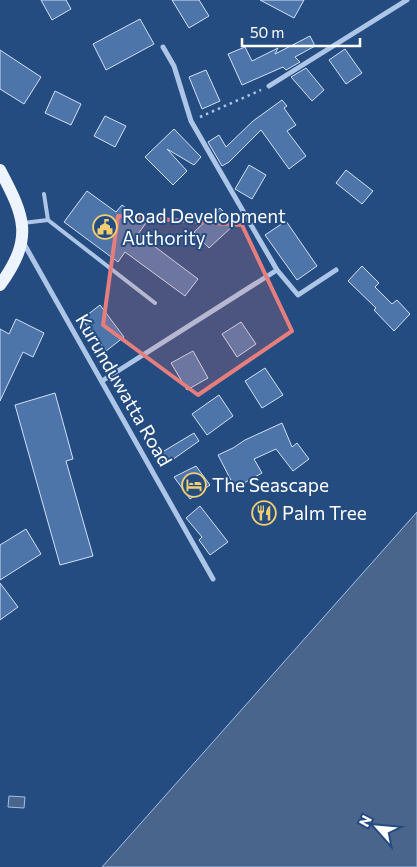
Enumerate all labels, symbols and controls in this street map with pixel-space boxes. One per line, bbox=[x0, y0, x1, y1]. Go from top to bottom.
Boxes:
scale bar bbox=[242, 15, 360, 47]
text: 50 m bbox=[250, 23, 284, 41]
place label: Road Development Authority bbox=[122, 204, 286, 249]
public building icon: Road Development Authority bbox=[92, 214, 118, 240]
street label: Kurunduwatta Road bbox=[71, 309, 177, 470]
hotel icon: The Seascape bbox=[181, 472, 207, 498]
place label: The Seascape bbox=[212, 473, 329, 496]
restaurant icon: Palm Tree bbox=[251, 500, 277, 526]
place label: Palm Tree bbox=[282, 501, 367, 524]
north arrow bbox=[352, 802, 402, 852]
text: N bbox=[355, 812, 375, 829]

